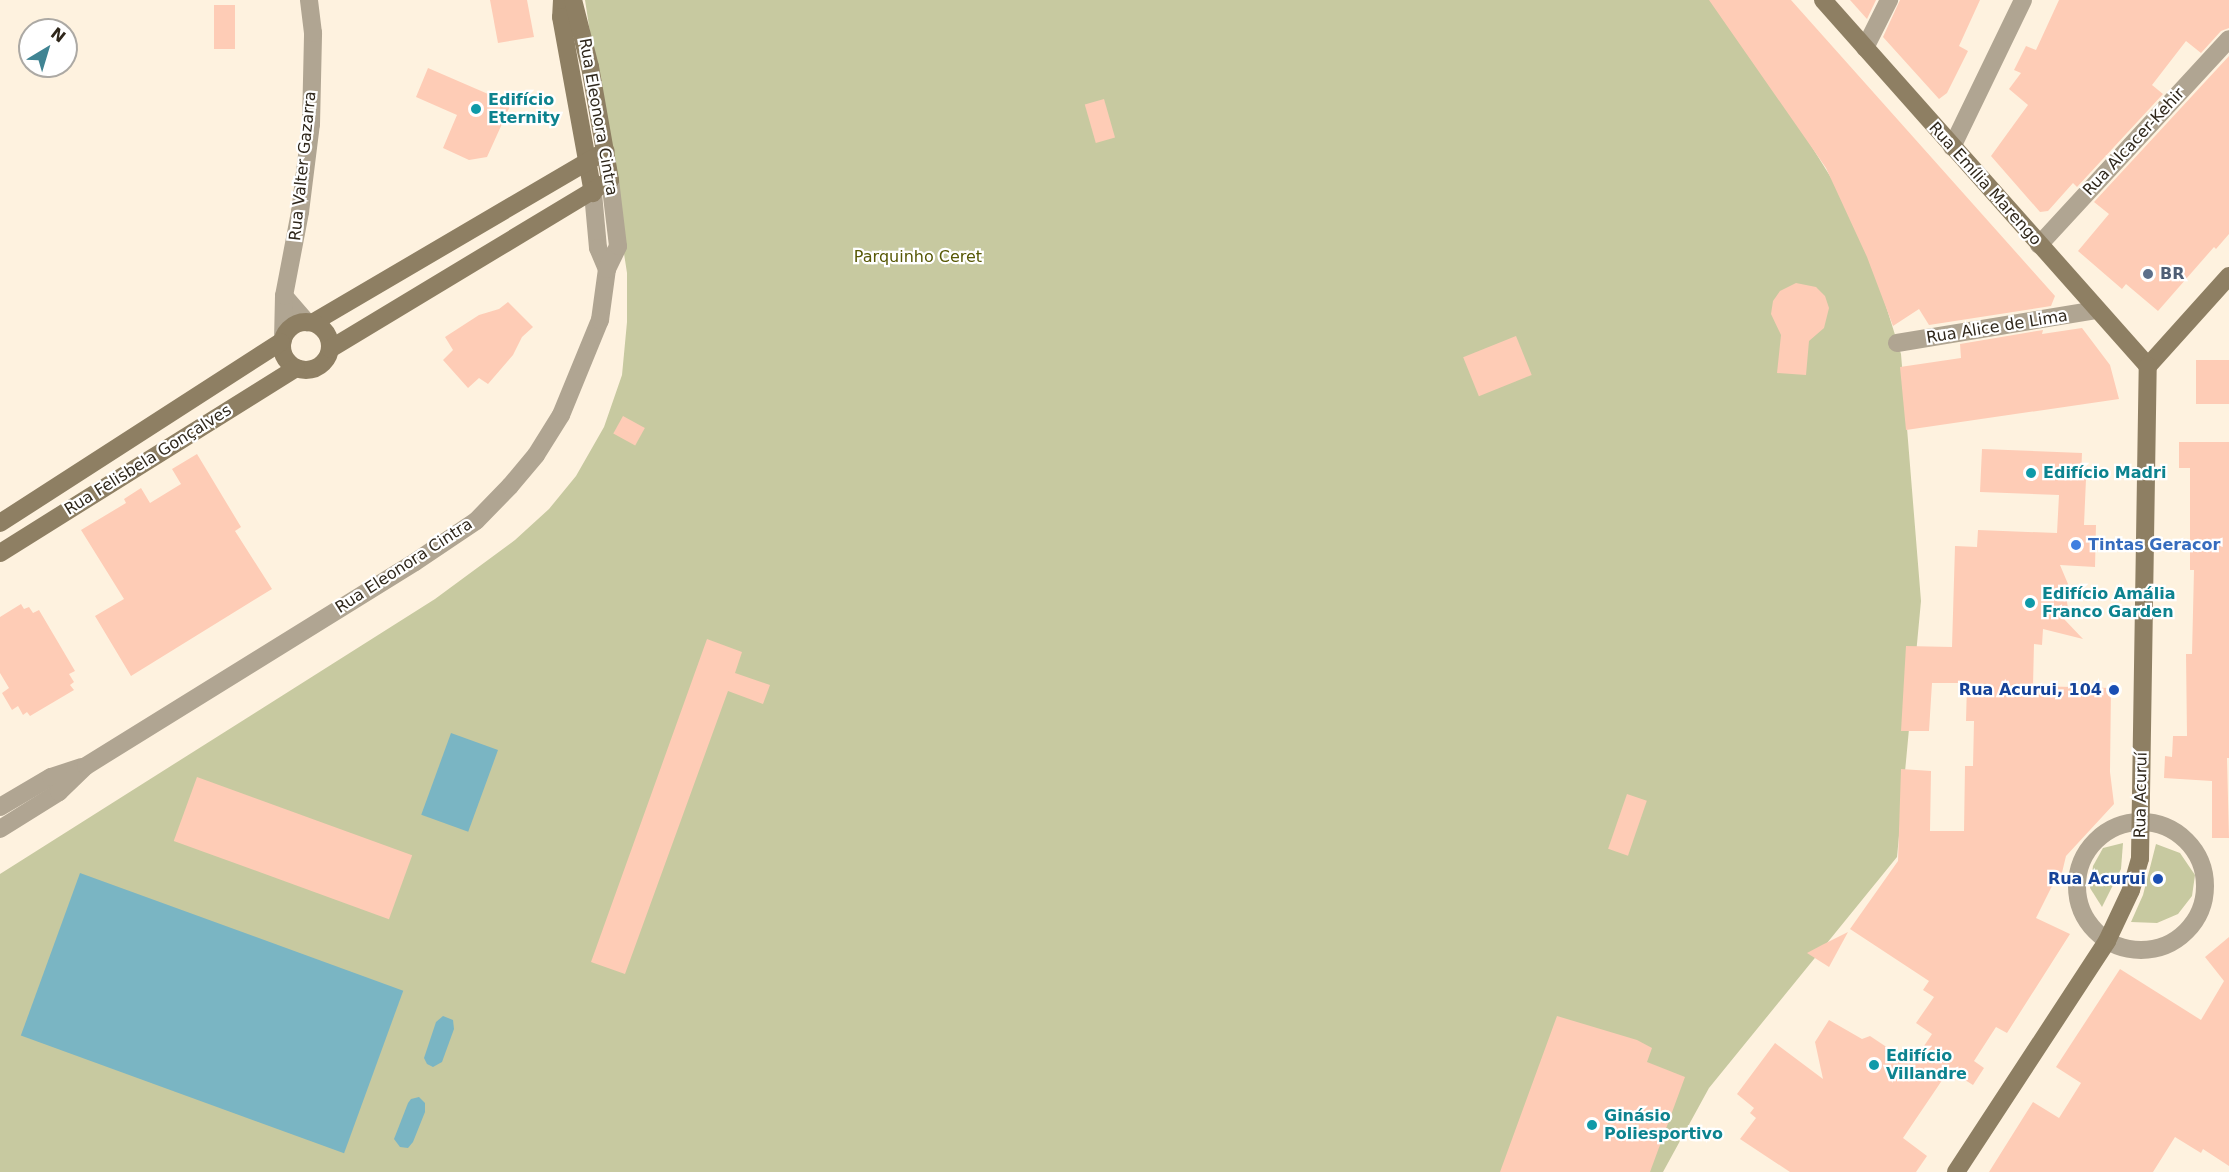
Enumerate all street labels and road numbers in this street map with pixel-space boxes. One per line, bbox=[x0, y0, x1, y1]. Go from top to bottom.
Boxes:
street label: Rua Eleonora Cintra bbox=[575, 37, 621, 197]
street label: Rua Alcacer-Kehir bbox=[2079, 84, 2189, 200]
street label: Rua Valter Gazarra bbox=[286, 90, 320, 242]
street label: Rua Emília Marengo bbox=[1925, 118, 2045, 250]
street label: Rua Alice de Lima bbox=[1925, 306, 2069, 348]
street label: Rua Felisbela Gonçalves bbox=[61, 401, 235, 519]
street label: Rua Eleonora Cintra bbox=[332, 515, 476, 617]
street label: Rua Acuruí bbox=[2131, 752, 2151, 838]

